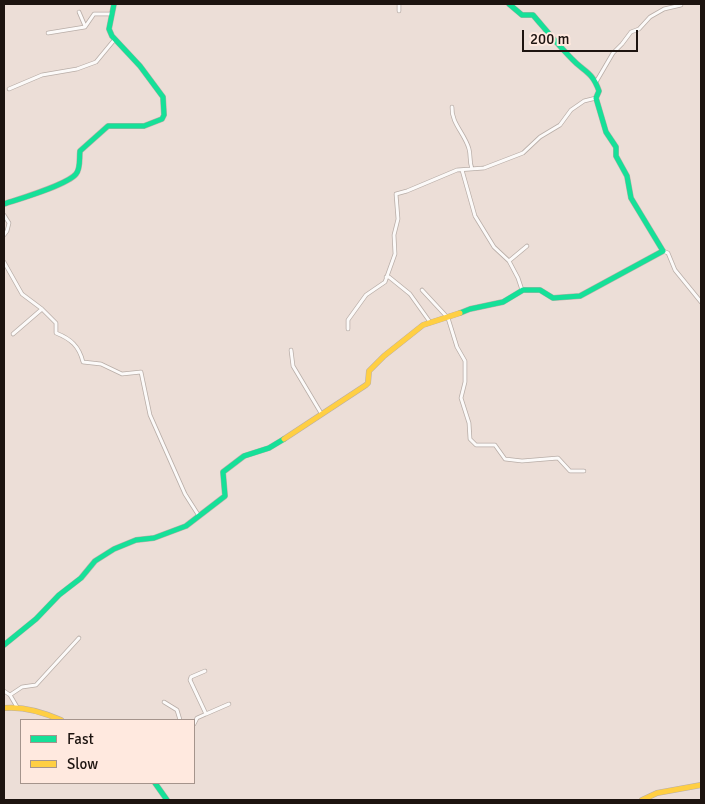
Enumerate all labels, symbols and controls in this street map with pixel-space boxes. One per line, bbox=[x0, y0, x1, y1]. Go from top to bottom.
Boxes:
scale bar bbox=[525, 20, 641, 52]
text: 200 m bbox=[530, 30, 570, 48]
legend bbox=[20, 719, 195, 784]
text: Fast bbox=[67, 730, 94, 748]
text: Slow bbox=[67, 755, 98, 773]

